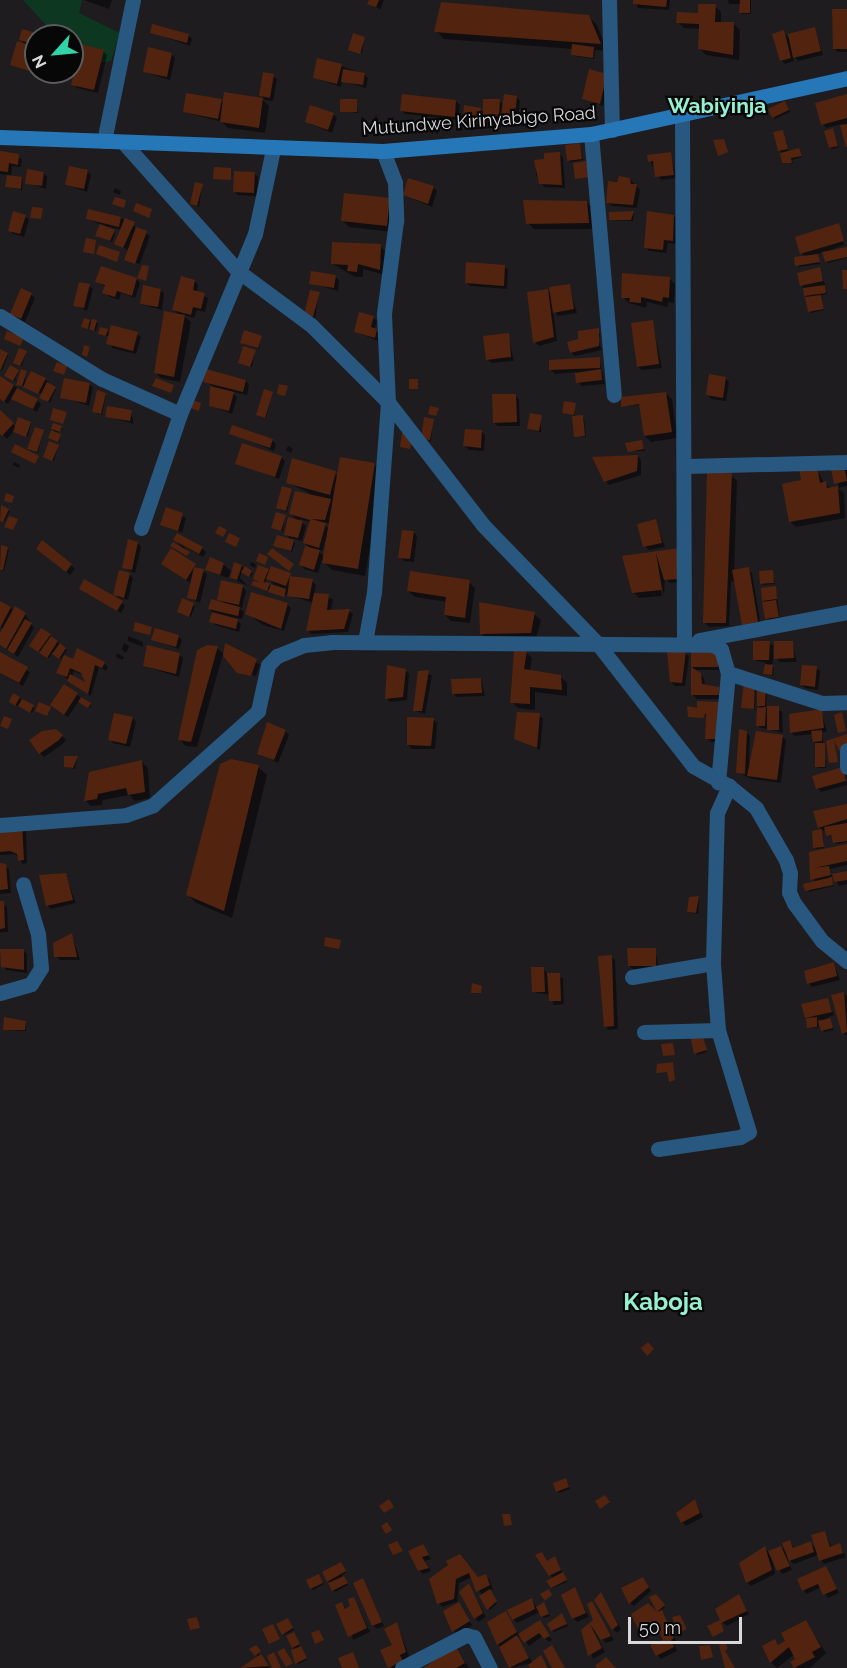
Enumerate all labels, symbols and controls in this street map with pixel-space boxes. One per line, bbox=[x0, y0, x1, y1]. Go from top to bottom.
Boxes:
north arrow bbox=[24, 24, 84, 84]
text: N bbox=[28, 52, 51, 71]
district label: Wabiyinja bbox=[668, 93, 766, 119]
street label: Mutundwe Kirinyabigo Road bbox=[361, 102, 597, 140]
district label: Kaboja bbox=[623, 1288, 703, 1316]
scale bar bbox=[631, 1605, 745, 1643]
text: 50 m bbox=[639, 1617, 681, 1638]

